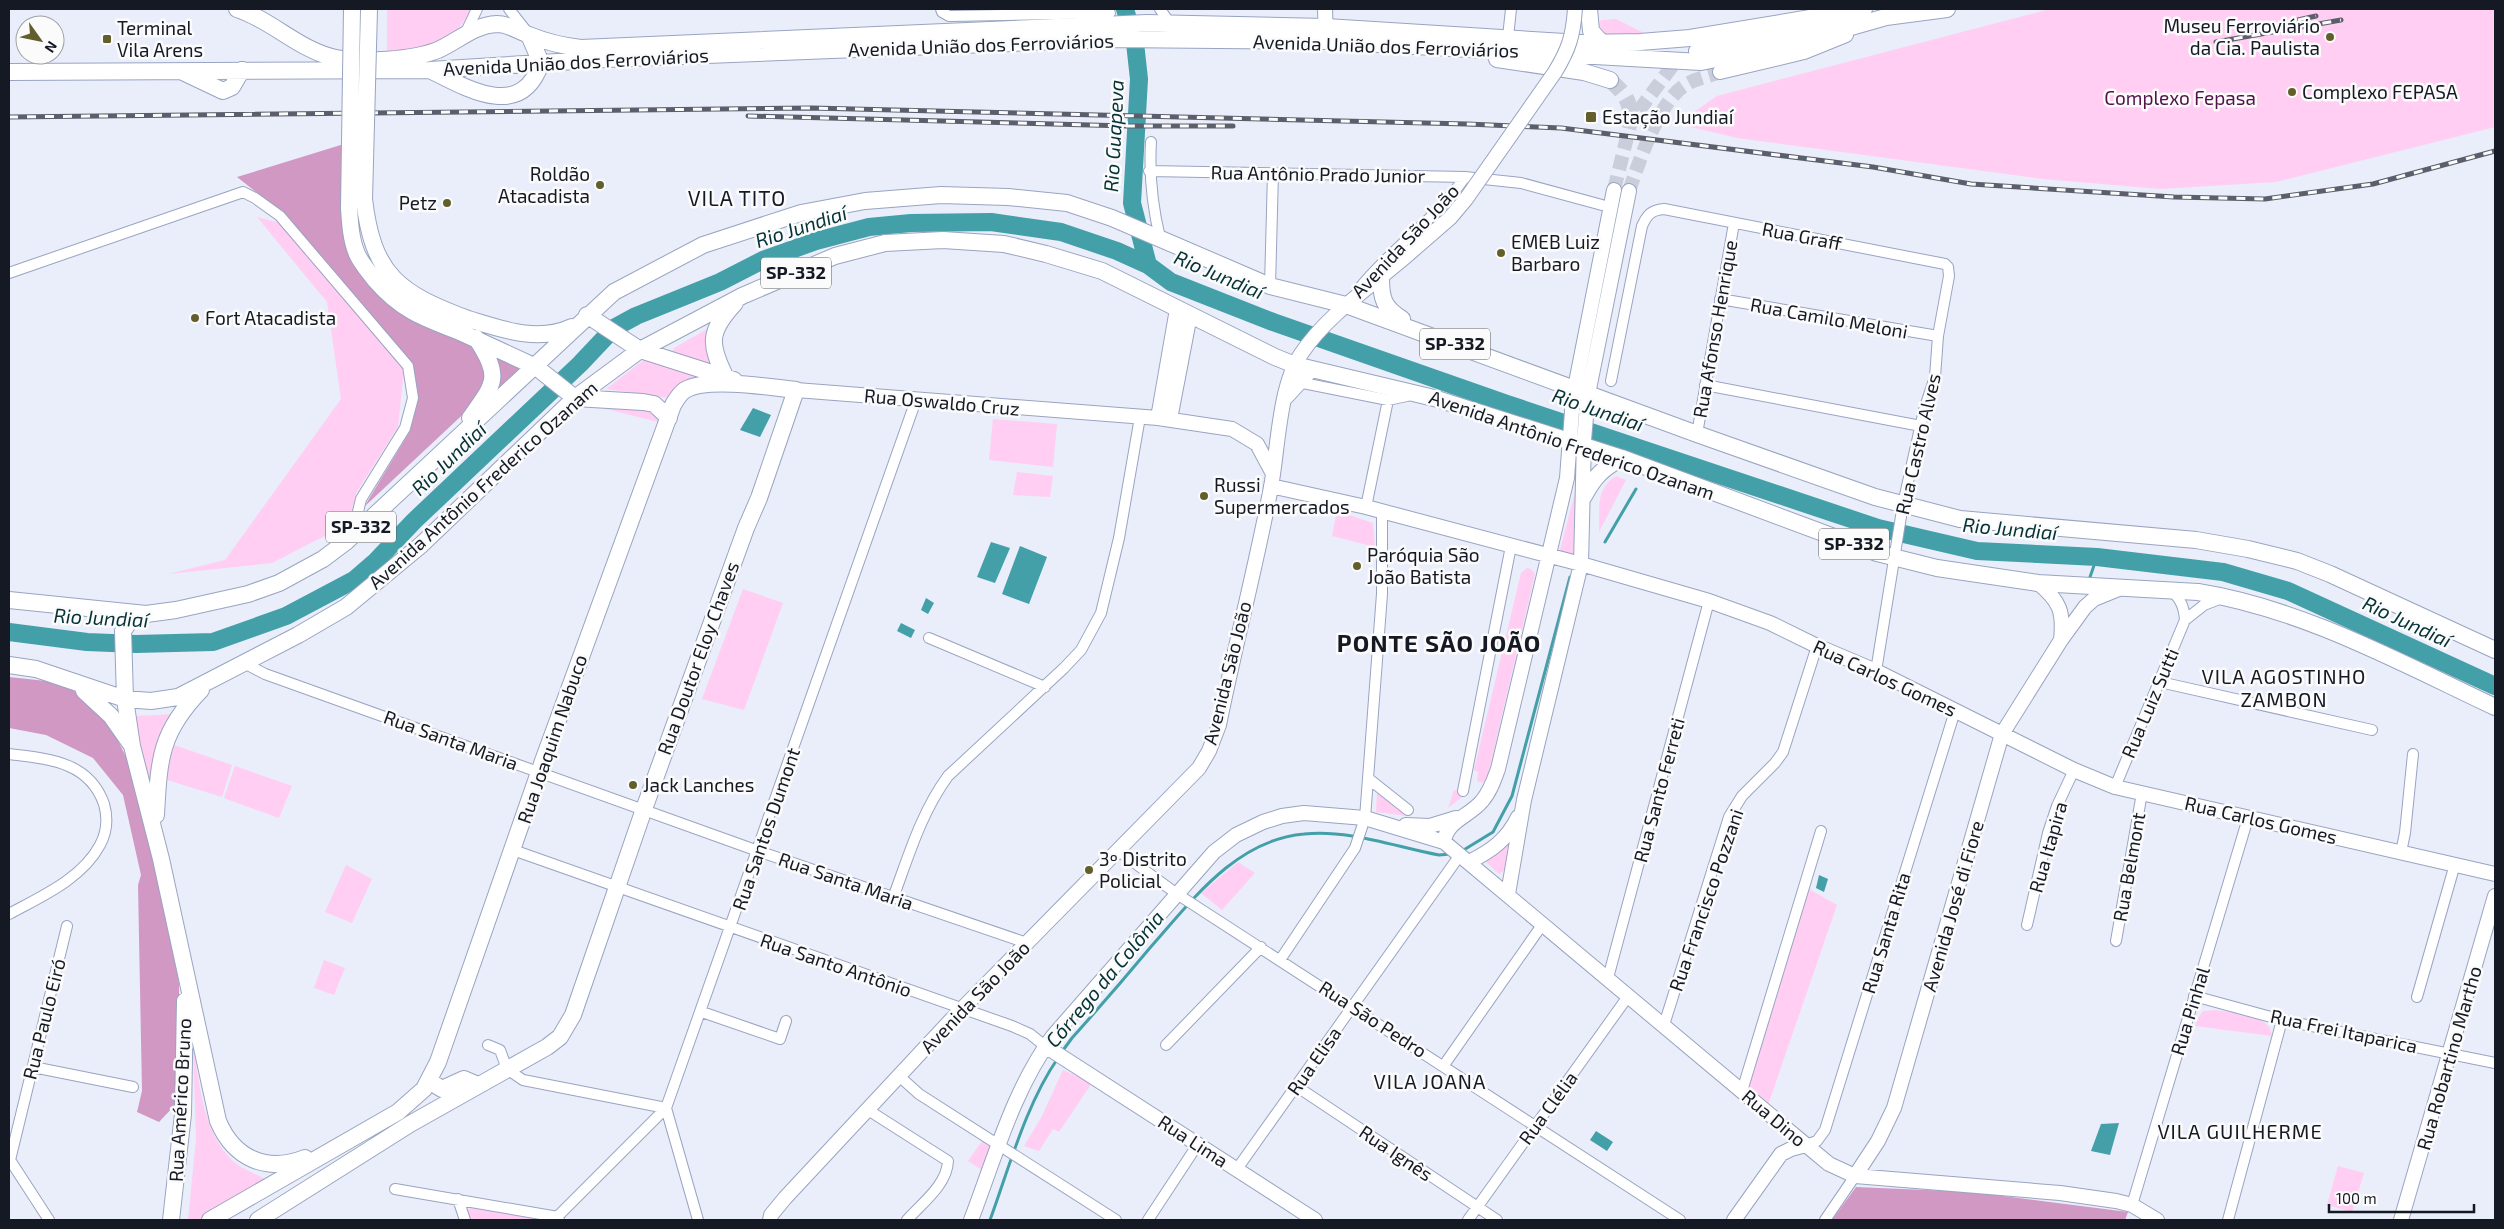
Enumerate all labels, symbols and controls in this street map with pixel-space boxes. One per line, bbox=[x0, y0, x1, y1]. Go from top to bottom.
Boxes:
place label: Museu Ferroviário da Cia. Paulista bbox=[2163, 14, 2320, 59]
north arrow bbox=[15, 15, 65, 65]
place label: Terminal Vila Arens bbox=[117, 16, 203, 61]
street label: Avenida União dos Ferroviários bbox=[848, 28, 1114, 61]
street label: Avenida União dos Ferroviários bbox=[1253, 29, 1519, 62]
marker: Museu Ferroviário da Cia. Paulista bbox=[2324, 31, 2336, 43]
marker: Terminal Vila Arens bbox=[101, 33, 113, 45]
text: N bbox=[41, 38, 61, 56]
street label: Avenida União dos Ferroviários bbox=[442, 43, 709, 80]
water label: Rio Guapeva bbox=[1098, 79, 1128, 193]
place label: Complexo FEPASA bbox=[2302, 80, 2458, 103]
park label: Complexo Fepasa bbox=[2104, 86, 2256, 109]
marker: Complexo FEPASA bbox=[2286, 86, 2298, 98]
place label: Estação Jundiaí bbox=[1602, 105, 1735, 129]
marker: Estação Jundiaí bbox=[1584, 110, 1598, 124]
street label: Rua Antônio Prado Junior bbox=[1210, 160, 1426, 187]
place label: Roldão Atacadista bbox=[498, 162, 590, 207]
marker: Roldão Atacadista bbox=[594, 179, 606, 191]
street label: Avenida São João bbox=[1346, 179, 1463, 302]
district label: VILA TITO bbox=[688, 185, 786, 210]
place label: Petz bbox=[399, 191, 437, 214]
marker: Petz bbox=[441, 197, 453, 209]
water label: Rio Jundiaí bbox=[752, 199, 852, 252]
street label: Rua Graff bbox=[1760, 217, 1844, 255]
place label: EMEB Luiz Barbaro bbox=[1511, 230, 1600, 275]
street label: Rua Afonso Henrique bbox=[1688, 238, 1741, 420]
water label: Rio Jundiaí bbox=[1171, 244, 1270, 305]
marker: EMEB Luiz Barbaro bbox=[1495, 247, 1507, 259]
road number: SP-332 bbox=[761, 258, 831, 288]
street label: Rua Camilo Meloni bbox=[1749, 292, 1910, 343]
place label: Fort Atacadista bbox=[205, 306, 336, 329]
marker: Fort Atacadista bbox=[189, 312, 201, 324]
road number: SP-332 bbox=[1420, 328, 1490, 359]
street label: Rua Castro Alves bbox=[1890, 371, 1945, 517]
street label: Avenida Antônio Frederico Ozanam bbox=[363, 376, 602, 594]
water label: Rio Jundiaí bbox=[1549, 382, 1649, 437]
street label: Rua Oswaldo Cruz bbox=[863, 383, 1021, 420]
street label: Avenida Antônio Frederico Ozanam bbox=[1427, 385, 1718, 504]
water label: Rio Jundiaí bbox=[406, 415, 492, 500]
place label: Russi Supermercados bbox=[1214, 473, 1350, 518]
marker: Russi Supermercados bbox=[1198, 490, 1210, 502]
road number: SP-332 bbox=[326, 512, 396, 542]
water label: Rio Jundiaí bbox=[1962, 512, 2061, 544]
road number: SP-332 bbox=[1819, 528, 1889, 560]
place label: Paróquia São João Batista bbox=[1367, 543, 1480, 588]
street label: Rua Doutor Eloy Chaves bbox=[652, 558, 743, 758]
marker: Paróquia São João Batista bbox=[1351, 560, 1363, 572]
water label: Rio Jundiaí bbox=[2359, 590, 2457, 653]
street label: Avenida São João bbox=[1198, 599, 1255, 747]
water label: Rio Jundiaí bbox=[53, 603, 151, 632]
district label: PONTE SÃO JOÃO bbox=[1337, 628, 1541, 657]
street label: Rua Carlos Gomes bbox=[1810, 634, 1961, 721]
street label: Rua Luiz Sutti bbox=[2116, 644, 2183, 761]
street label: Rua Joaquim Nabuco bbox=[512, 651, 591, 826]
district label: VILA AGOSTINHO ZAMBON bbox=[2202, 664, 2366, 711]
street label: Rua Santa Maria bbox=[381, 705, 521, 774]
street label: Rua Santo Ferreti bbox=[1628, 715, 1689, 865]
street label: Rua Santos Dumont bbox=[727, 745, 804, 913]
place label: Jack Lanches bbox=[643, 773, 754, 796]
marker: Jack Lanches bbox=[627, 779, 639, 791]
street label: Rua Carlos Gomes bbox=[2183, 791, 2340, 848]
street label: Rua Itapira bbox=[2024, 799, 2071, 895]
street label: Rua Francisco Pozzani bbox=[1663, 806, 1748, 994]
street label: Rua Belmont bbox=[2108, 810, 2149, 923]
street label: Avenida José di Fiore bbox=[1917, 818, 1988, 994]
street label: Rua Santa Maria bbox=[776, 847, 917, 914]
place label: 3º Distrito Policial bbox=[1099, 847, 1187, 892]
marker: 3º Distrito Policial bbox=[1083, 864, 1095, 876]
street label: Rua Santa Rita bbox=[1856, 870, 1915, 996]
water label: Córrego da Colônia bbox=[1040, 905, 1168, 1052]
street label: Rua Santo Antônio bbox=[757, 928, 915, 1001]
street label: Avenida São João bbox=[915, 936, 1034, 1058]
street label: Rua Paulo Eiró bbox=[17, 956, 70, 1082]
street label: Rua Pinhal bbox=[2165, 963, 2214, 1058]
street label: Rua Robartino Martho bbox=[2411, 963, 2486, 1153]
street label: Rua São Pedro bbox=[1315, 975, 1431, 1062]
street label: Rua Frei Itaparica bbox=[2268, 1004, 2420, 1057]
street label: Rua Américo Bruno bbox=[164, 1017, 195, 1182]
street label: Rua Elisa bbox=[1282, 1022, 1345, 1099]
street label: Rua Clélia bbox=[1513, 1067, 1582, 1149]
district label: VILA JOANA bbox=[1374, 1069, 1486, 1093]
street label: Rua Dino bbox=[1738, 1084, 1811, 1151]
street label: Rua Lima bbox=[1154, 1109, 1233, 1172]
district label: VILA GUILHERME bbox=[2157, 1119, 2323, 1143]
street label: Rua Ignês bbox=[1355, 1120, 1437, 1186]
scale bar bbox=[2329, 1182, 2474, 1214]
text: 100 m bbox=[2336, 1189, 2377, 1207]

